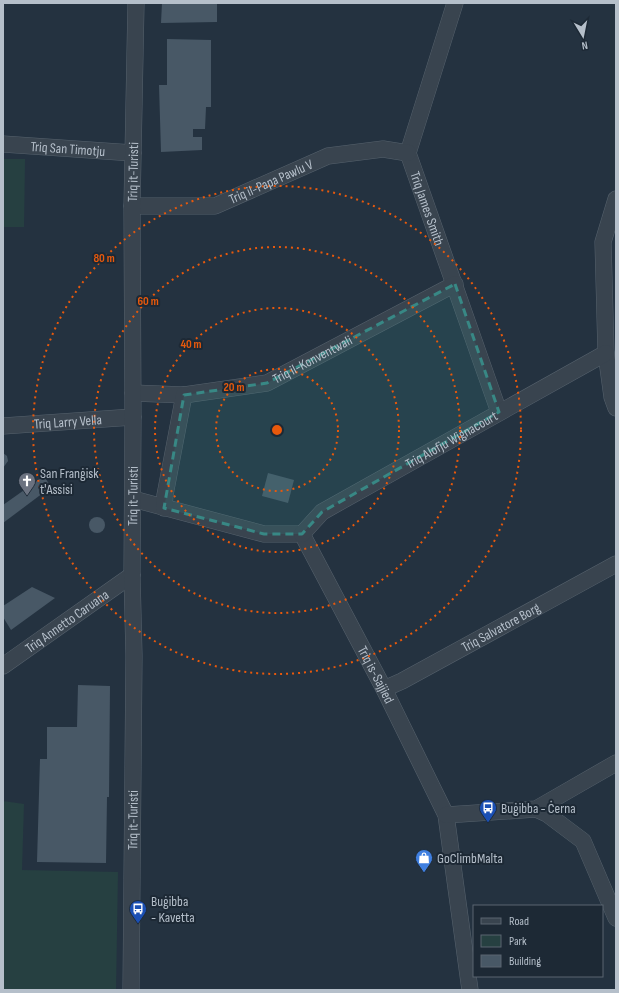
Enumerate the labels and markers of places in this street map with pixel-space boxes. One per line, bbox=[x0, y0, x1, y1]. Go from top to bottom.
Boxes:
centre of rings bbox=[270, 423, 284, 437]
place label: San Franġisk t'Assisi bbox=[40, 465, 99, 498]
church icon: San Franġisk t'Assisi bbox=[17, 471, 37, 496]
bus stop icon: Buġibba - Ċerna bbox=[478, 798, 498, 823]
place label: Buġibba - Ċerna bbox=[501, 800, 576, 817]
shop icon: GoClimbMalta bbox=[414, 848, 434, 873]
place label: GoClimbMalta bbox=[437, 850, 503, 867]
place label: Buġibba - Kavetta bbox=[151, 893, 195, 926]
bus stop icon: Buġibba - Kavetta bbox=[128, 899, 148, 924]

